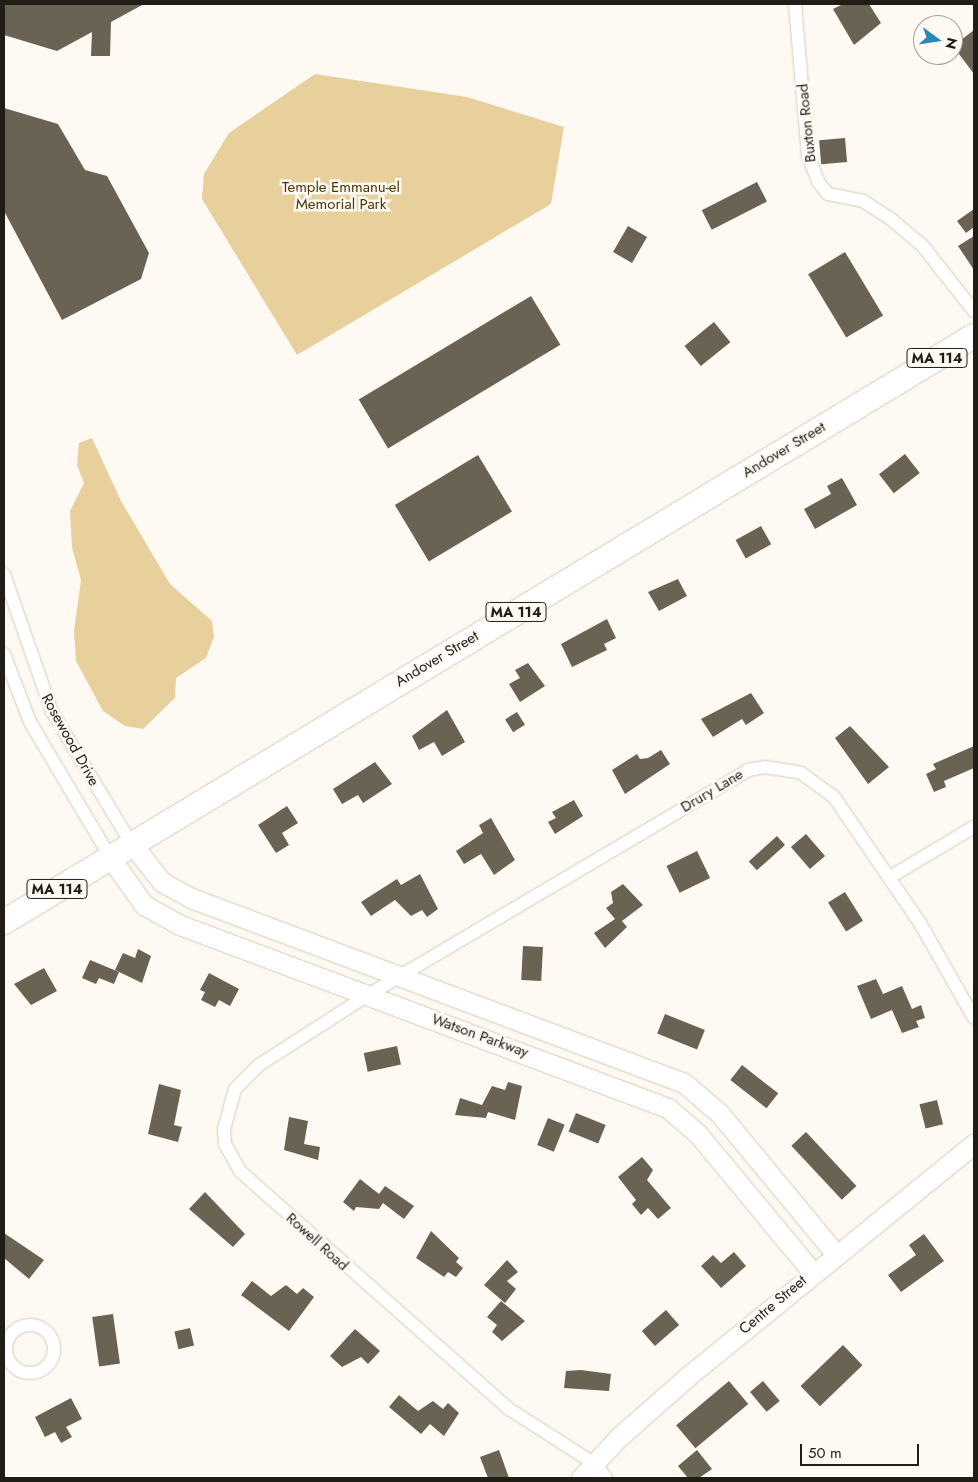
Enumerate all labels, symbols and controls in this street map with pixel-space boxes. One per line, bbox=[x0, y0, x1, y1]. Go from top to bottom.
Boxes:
north arrow bbox=[913, 15, 963, 65]
text: N bbox=[941, 36, 963, 51]
street label: Buxton Road bbox=[794, 83, 820, 163]
park label: Temple Emmanu-el Memorial Park bbox=[282, 178, 400, 213]
road number: MA 114 bbox=[906, 346, 968, 369]
street label: Andover Street bbox=[739, 418, 829, 482]
road number: MA 114 bbox=[485, 600, 547, 624]
street label: Andover Street bbox=[392, 627, 482, 691]
street label: Rosewood Drive bbox=[37, 691, 103, 789]
street label: Drury Lane bbox=[678, 765, 746, 817]
road number: MA 114 bbox=[26, 878, 88, 901]
street label: Watson Parkway bbox=[429, 1010, 531, 1062]
street label: Rowell Road bbox=[282, 1209, 352, 1275]
street label: Centre Street bbox=[736, 1272, 810, 1338]
scale bar bbox=[803, 1434, 922, 1466]
text: 50 m bbox=[808, 1442, 842, 1464]

